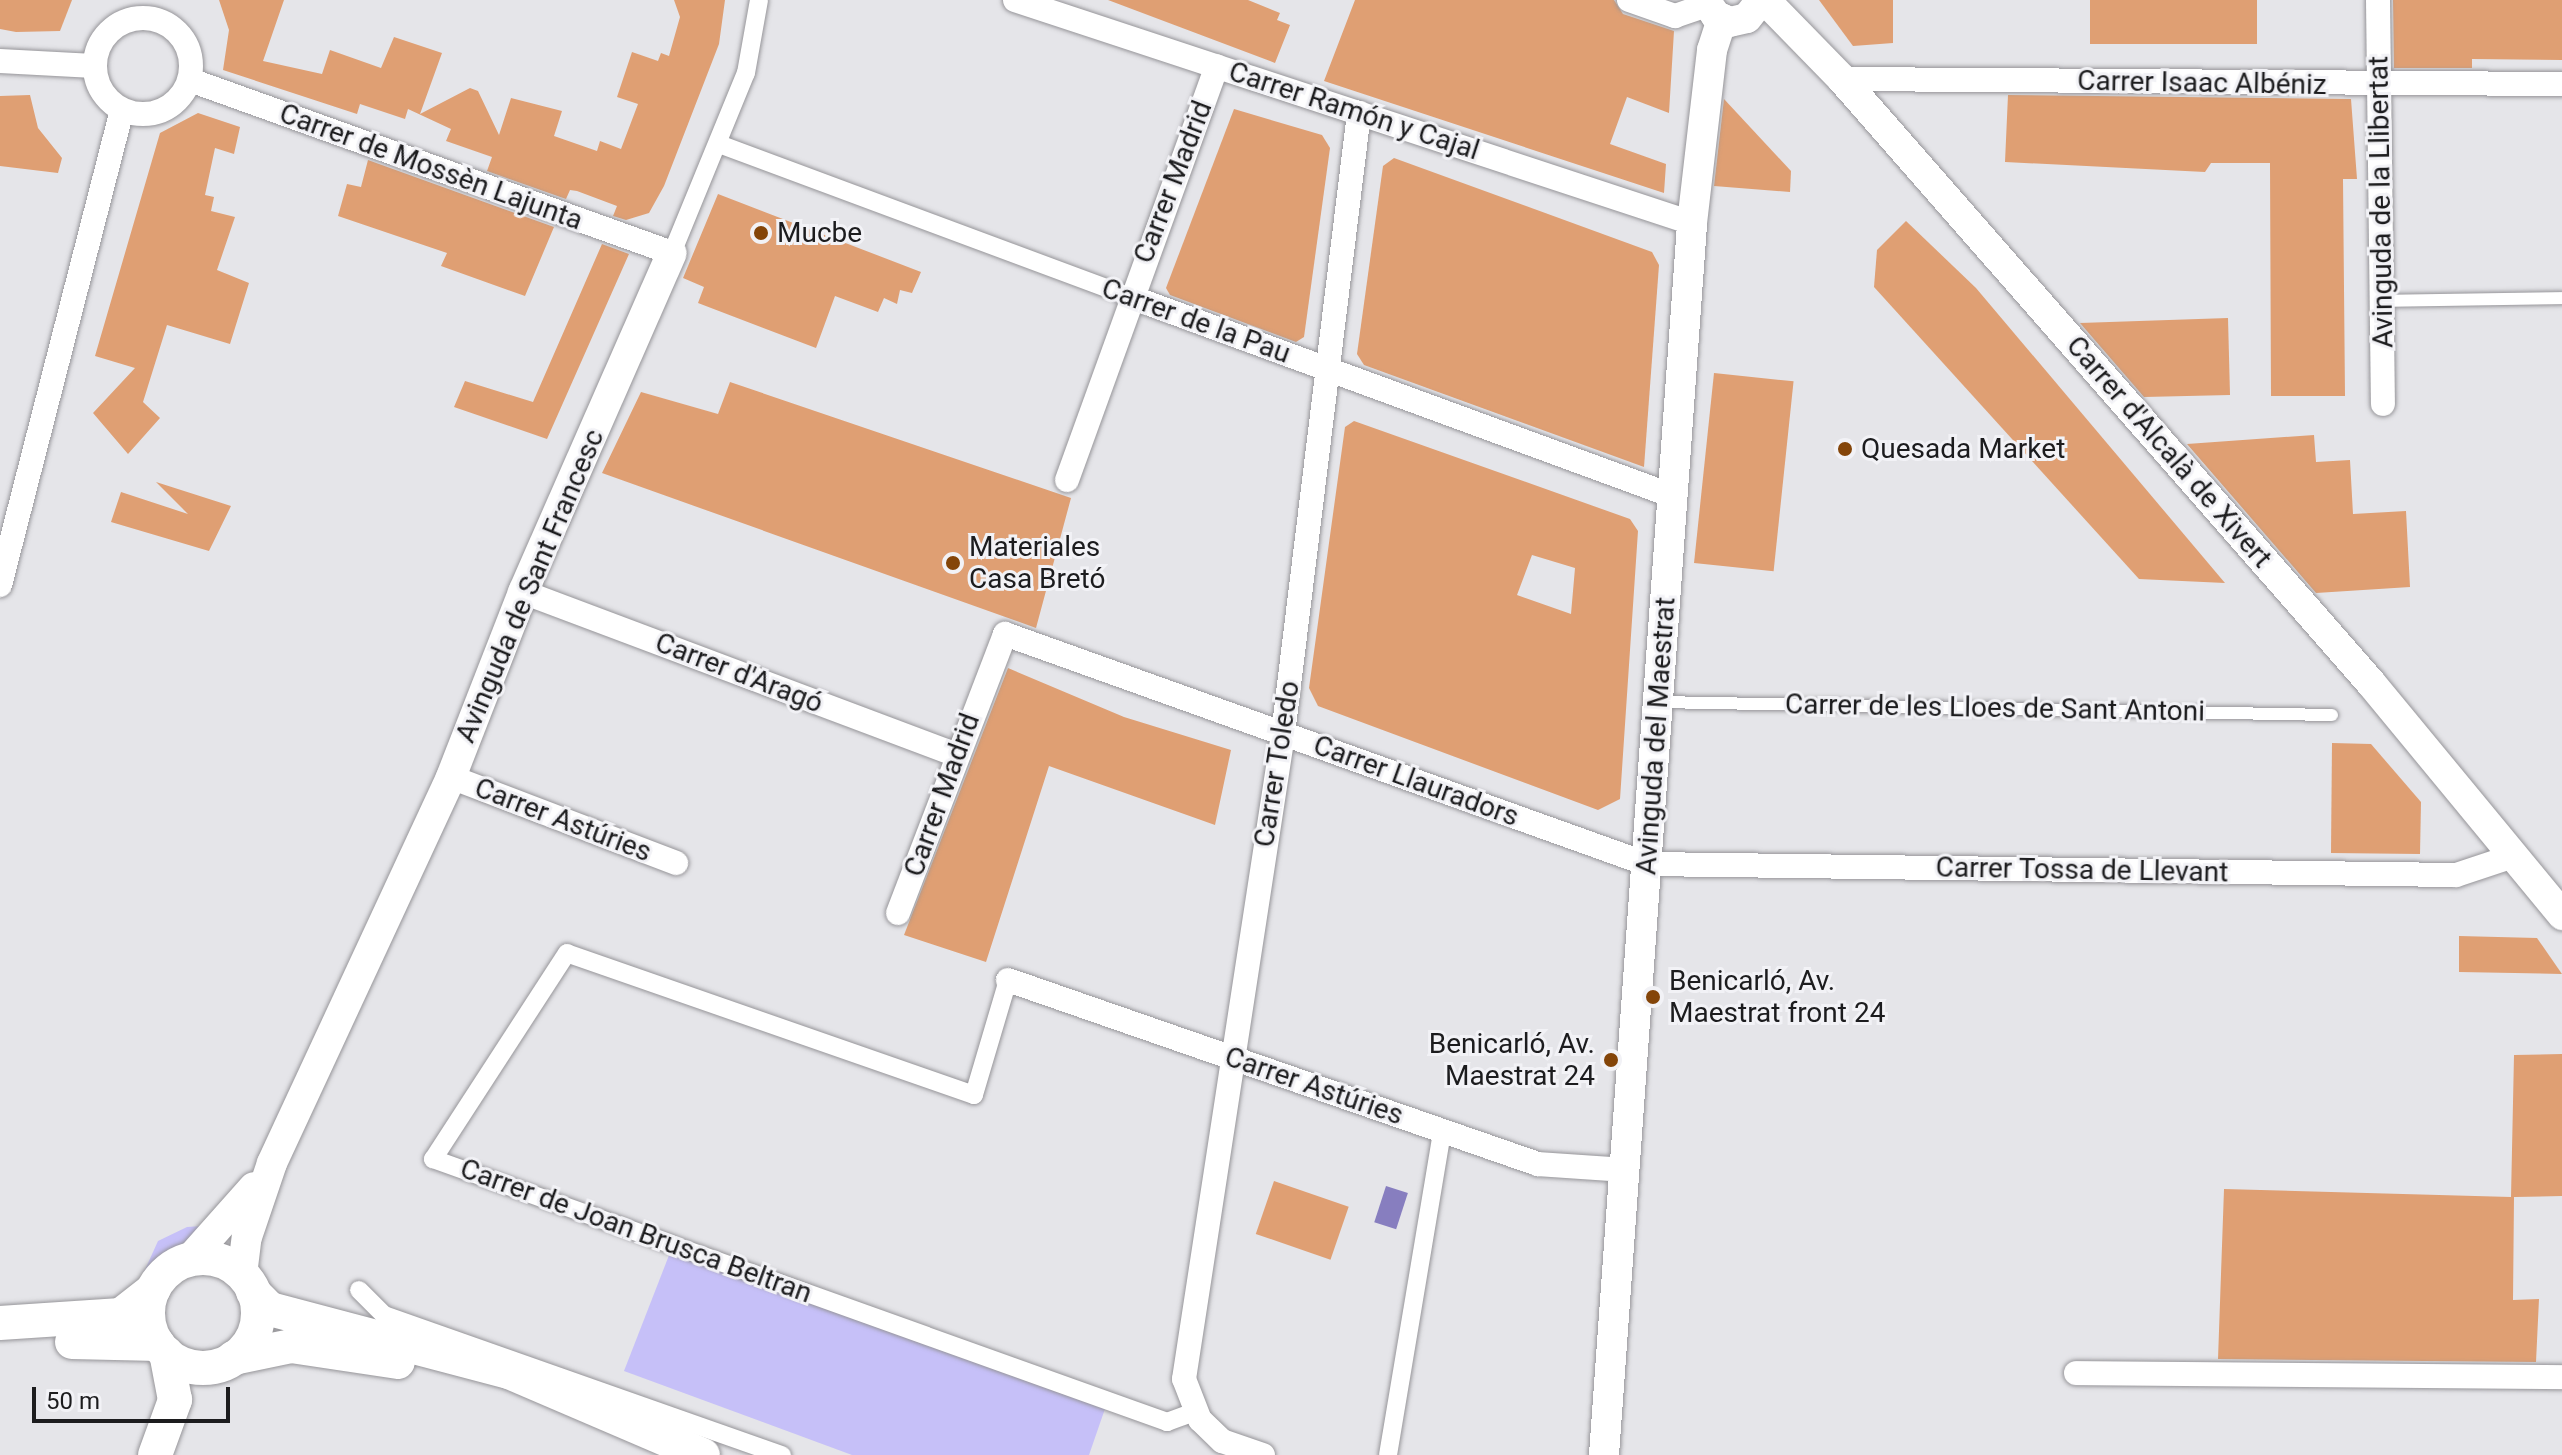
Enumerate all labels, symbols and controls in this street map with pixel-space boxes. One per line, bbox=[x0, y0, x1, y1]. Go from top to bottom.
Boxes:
street label: Carrer Ramón y Cajal bbox=[1225, 55, 1483, 167]
street label: Avinguda de la Llibertat bbox=[2362, 56, 2400, 348]
street label: Carrer Isaac Albéniz bbox=[2077, 64, 2327, 102]
street label: Carrer Madrid bbox=[1127, 96, 1219, 268]
street label: Carrer de Mossèn Lajunta bbox=[275, 97, 587, 237]
place label: Mucbe bbox=[777, 216, 862, 250]
marker: Mucbe bbox=[752, 224, 770, 242]
street label: Carrer de la Pau bbox=[1097, 271, 1295, 371]
street label: Carrer d'Alcalà de Xivert bbox=[2059, 329, 2279, 575]
street label: Avinguda de Sant Francesc bbox=[449, 424, 611, 748]
place label: Quesada Market bbox=[1861, 432, 2065, 466]
marker: Quesada Market bbox=[1836, 440, 1854, 458]
place label: Materiales Casa Bretó bbox=[969, 530, 1105, 596]
marker: Materiales Casa Bretó bbox=[944, 554, 962, 572]
street label: Avinguda del Maestrat bbox=[1630, 596, 1682, 876]
street label: Carrer d'Aragó bbox=[651, 626, 827, 720]
street label: Carrer Toledo bbox=[1247, 678, 1307, 850]
street label: Carrer de les Lloes de Sant Antoni bbox=[1785, 688, 2205, 728]
street label: Carrer Madrid bbox=[897, 709, 987, 881]
street label: Carrer Llauradors bbox=[1309, 728, 1523, 834]
street label: Carrer Astúries bbox=[470, 771, 656, 869]
street label: Carrer Tossa de Llevant bbox=[1935, 851, 2229, 889]
place label: Benicarló, Av. Maestrat front 24 bbox=[1669, 964, 1885, 1030]
marker: Benicarló, Av. Maestrat front 24 bbox=[1644, 988, 1662, 1006]
place label: Benicarló, Av. Maestrat 24 bbox=[1429, 1027, 1595, 1093]
street label: Carrer Astúries bbox=[1220, 1040, 1408, 1132]
marker: Benicarló, Av. Maestrat 24 bbox=[1602, 1051, 1620, 1069]
street label: Carrer de Joan Brusca Beltran bbox=[456, 1152, 816, 1310]
scale bar bbox=[36, 1371, 234, 1421]
text: 50 m bbox=[46, 1387, 100, 1415]

